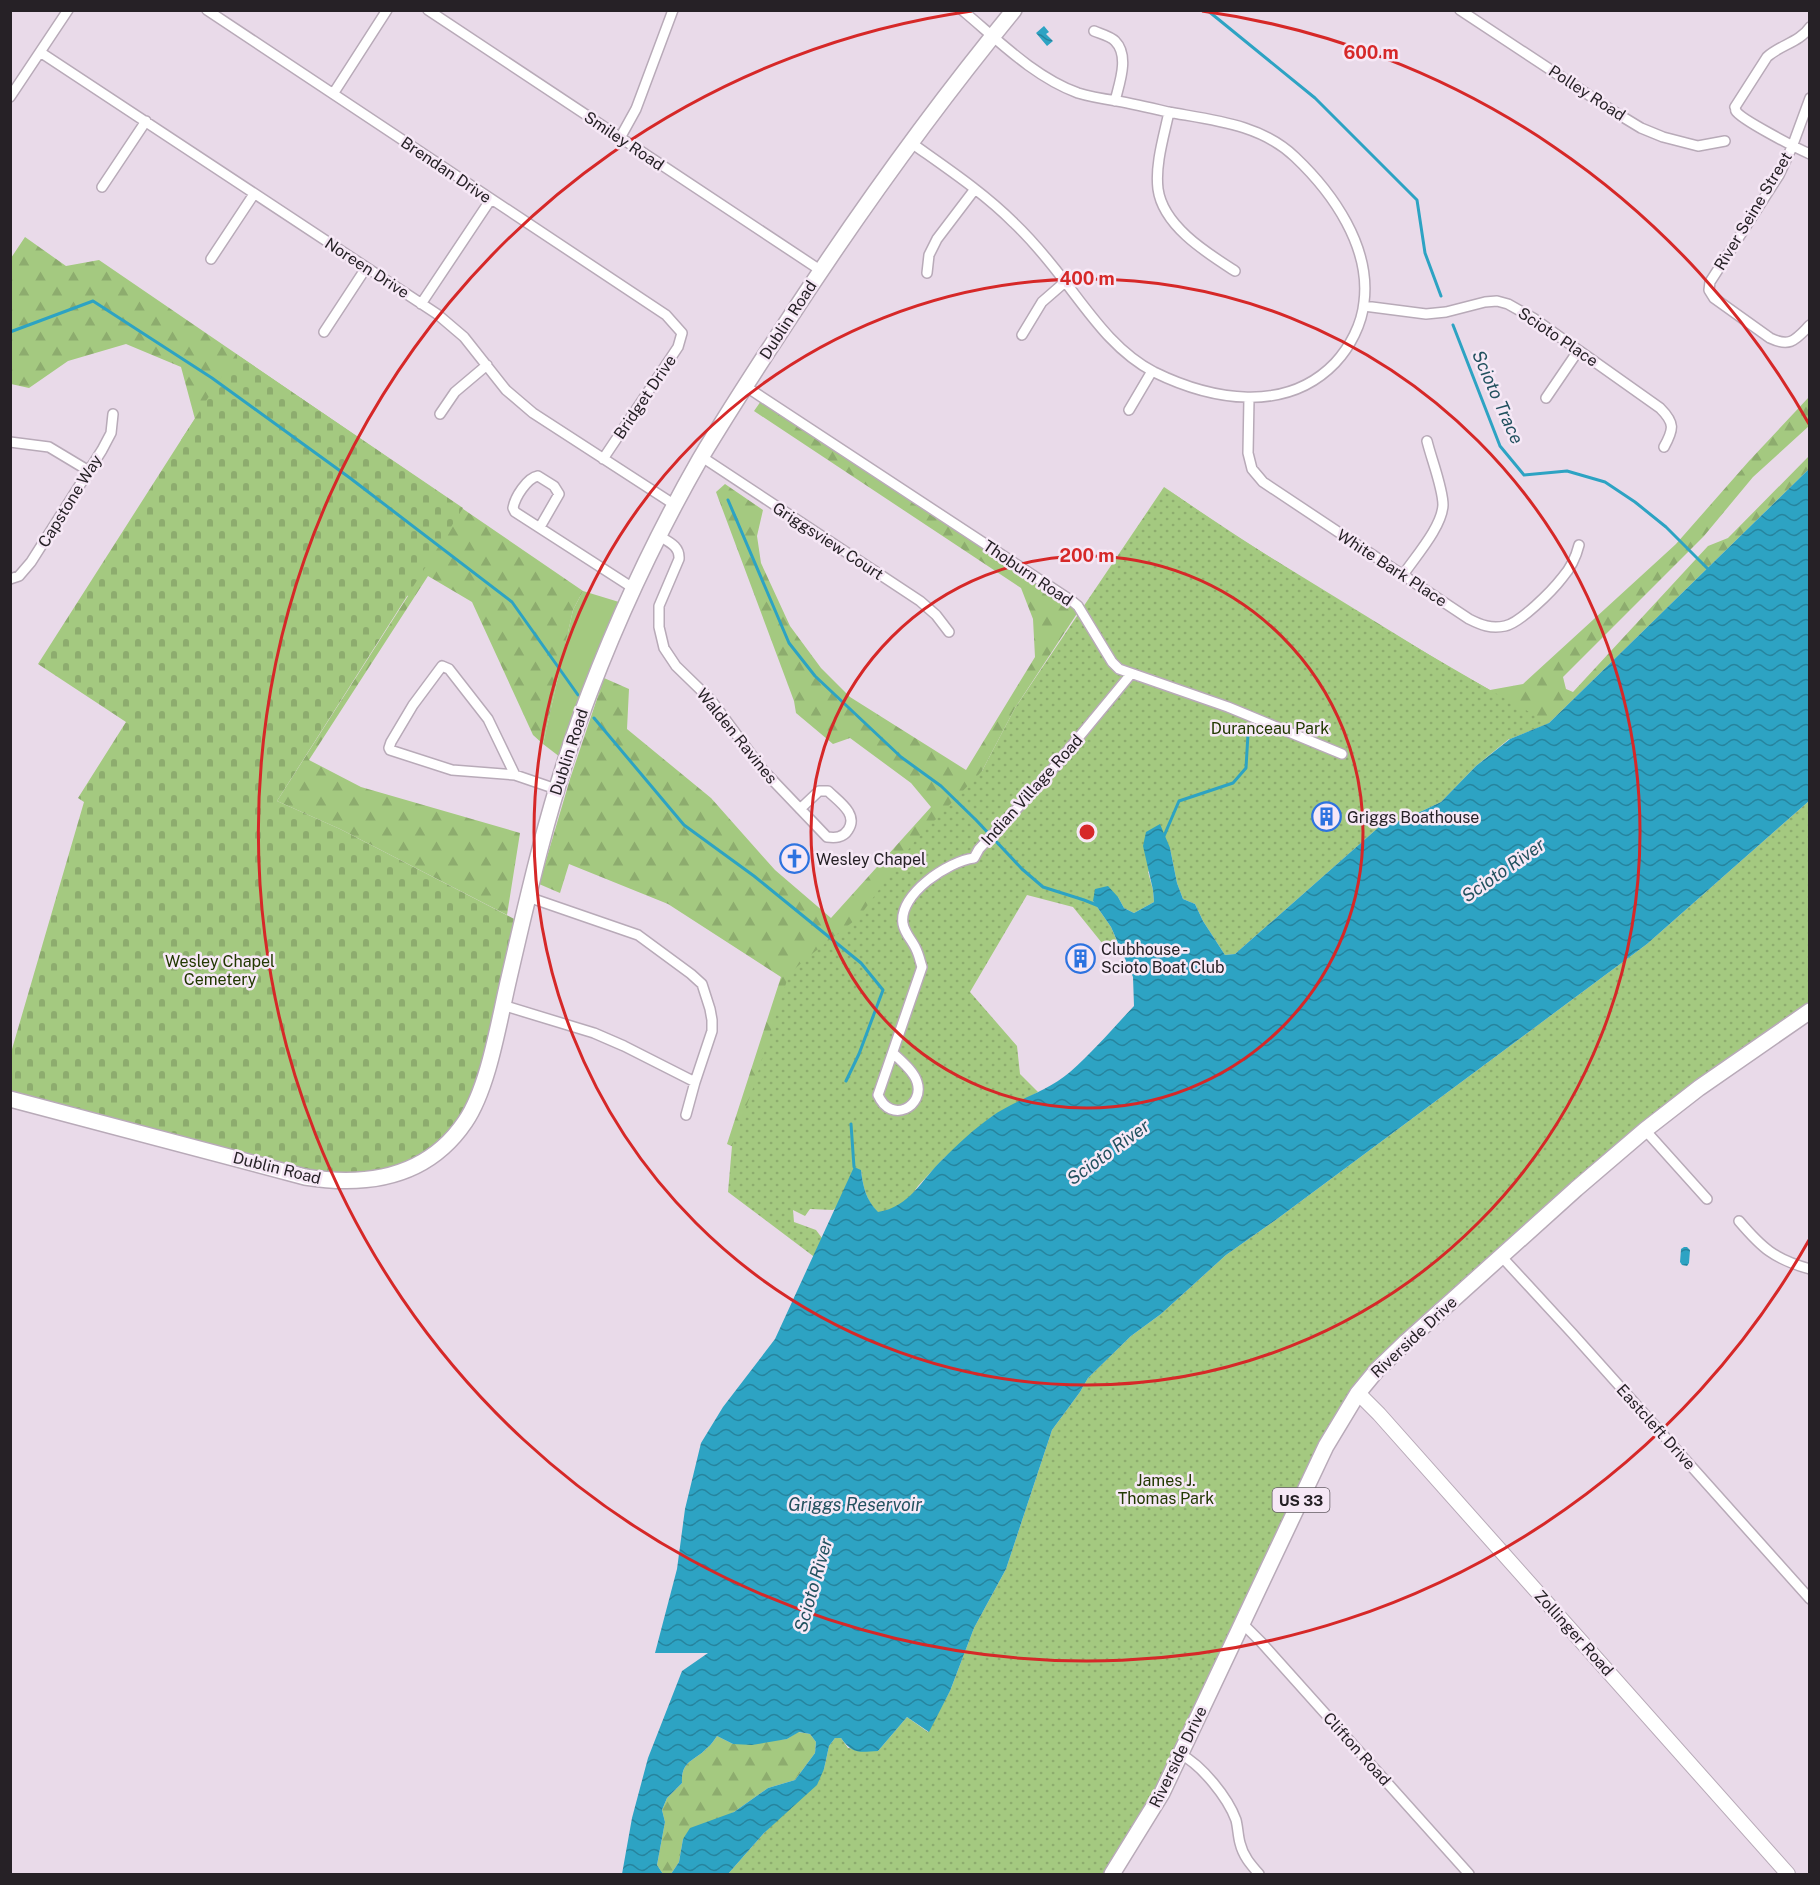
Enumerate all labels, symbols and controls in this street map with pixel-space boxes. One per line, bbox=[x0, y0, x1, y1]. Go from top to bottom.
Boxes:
text: 600 m bbox=[1343, 42, 1399, 63]
street label: Polley Road bbox=[1545, 61, 1629, 125]
street label: Smiley Road bbox=[580, 107, 668, 175]
street label: Brendan Drive bbox=[397, 133, 495, 207]
street label: River Seine Street bbox=[1710, 148, 1796, 274]
street label: Noreen Drive bbox=[321, 234, 413, 302]
text: 400 m bbox=[1059, 268, 1115, 289]
street label: Dublin Road bbox=[756, 277, 820, 363]
street label: Scioto Place bbox=[1514, 303, 1602, 371]
water label: Scioto Trace bbox=[1468, 347, 1528, 447]
street label: Bridget Drive bbox=[610, 351, 680, 443]
street label: Capstone Way bbox=[34, 451, 106, 551]
street label: Griggsview Court bbox=[769, 498, 887, 584]
street label: White Bark Place bbox=[1333, 525, 1451, 611]
street label: Thoburn Road bbox=[980, 536, 1076, 610]
text: 200 m bbox=[1060, 545, 1114, 566]
street label: Walden Ravines bbox=[693, 684, 781, 788]
street label: Dublin Road bbox=[546, 706, 592, 798]
park label: Duranceau Park bbox=[1211, 719, 1329, 738]
street label: Indian Village Road bbox=[977, 731, 1087, 849]
building icon: Griggs Boathouse bbox=[1310, 801, 1342, 833]
place label: Griggs Boathouse bbox=[1347, 808, 1479, 827]
centre of rings bbox=[1077, 822, 1097, 842]
water label: Scioto River bbox=[1457, 834, 1549, 906]
church icon: Wesley Chapel bbox=[779, 843, 811, 875]
place label: Wesley Chapel bbox=[816, 850, 926, 869]
place label: Clubhouse - Scioto Boat Club bbox=[1101, 940, 1225, 977]
building icon: Clubhouse - Scioto Boat Club bbox=[1064, 942, 1096, 974]
park label: Wesley Chapel Cemetery bbox=[165, 952, 275, 989]
water label: Scioto River bbox=[1063, 1115, 1153, 1189]
street label: Dublin Road bbox=[231, 1148, 323, 1188]
street label: Riverside Drive bbox=[1367, 1292, 1461, 1382]
street label: Eastcleft Drive bbox=[1613, 1380, 1699, 1474]
park label: James J. Thomas Park bbox=[1118, 1471, 1214, 1508]
road number: US 33 bbox=[1272, 1488, 1330, 1512]
water label: Griggs Reservoir bbox=[788, 1494, 922, 1515]
water label: Scioto River bbox=[790, 1535, 836, 1634]
street label: Zollinger Road bbox=[1531, 1586, 1617, 1680]
street label: Riverside Drive bbox=[1145, 1703, 1211, 1811]
street label: Clifton Road bbox=[1319, 1709, 1395, 1789]

